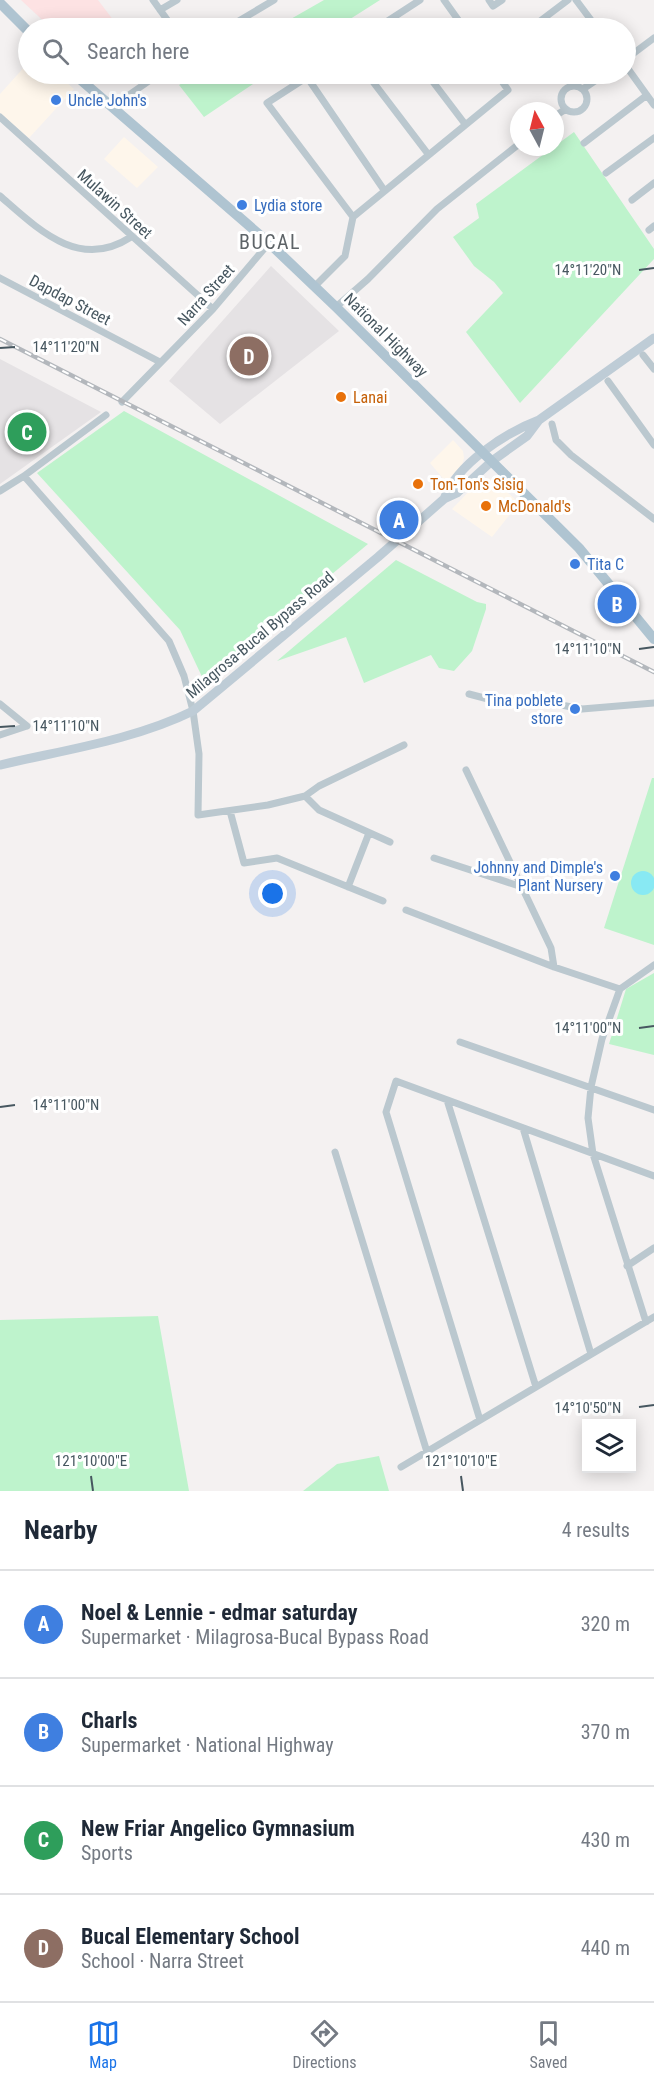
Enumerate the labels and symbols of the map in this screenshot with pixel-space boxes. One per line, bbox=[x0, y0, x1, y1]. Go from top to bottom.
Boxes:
place label: Uncle John's bbox=[68, 91, 147, 110]
marker: Uncle John's bbox=[49, 93, 63, 107]
north arrow bbox=[510, 102, 564, 156]
street label: Mulawin Street bbox=[74, 165, 157, 243]
place label: Lydia store bbox=[254, 196, 322, 215]
marker: Lydia store bbox=[235, 198, 249, 212]
district label: BUCAL bbox=[239, 230, 301, 254]
street label: Narra Street bbox=[174, 260, 239, 330]
text: 14°11'20"N bbox=[555, 261, 621, 279]
street label: Dapdap Street bbox=[26, 271, 114, 329]
street label: National Highway bbox=[340, 289, 432, 381]
pin: D bbox=[230, 334, 268, 378]
text: 14°11'20"N bbox=[33, 338, 99, 356]
place label: Lanai bbox=[353, 388, 387, 407]
marker: Lanai bbox=[334, 390, 348, 404]
pin: C bbox=[8, 410, 46, 454]
place label: Ton-Ton's Sisig bbox=[430, 475, 524, 494]
marker: Ton-Ton's Sisig bbox=[411, 477, 425, 491]
place label: McDonald's bbox=[498, 497, 571, 516]
pin: A bbox=[380, 498, 418, 542]
marker: McDonald's bbox=[479, 499, 493, 513]
place label: Tita C bbox=[587, 555, 624, 574]
marker: Tita C bbox=[568, 557, 582, 571]
street label: Milagrosa-Bucal Bypass Road bbox=[182, 568, 338, 702]
pin: B bbox=[598, 582, 636, 626]
text: 14°11'10"N bbox=[555, 640, 621, 658]
place label: Tina poblete store bbox=[485, 691, 563, 728]
marker: Tina poblete store bbox=[568, 702, 582, 716]
text: 14°11'10"N bbox=[33, 717, 99, 735]
place label: Johnny and Dimple's Plant Nursery bbox=[473, 858, 603, 895]
marker: Johnny and Dimple's Plant Nursery bbox=[608, 869, 622, 883]
your location bbox=[258, 879, 287, 908]
text: 14°11'00"N bbox=[555, 1019, 621, 1037]
text: 14°11'00"N bbox=[33, 1096, 99, 1114]
text: 14°10'50"N bbox=[555, 1399, 621, 1417]
text: 121°10'00"E bbox=[55, 1452, 127, 1470]
text: 121°10'10"E bbox=[425, 1452, 497, 1470]

